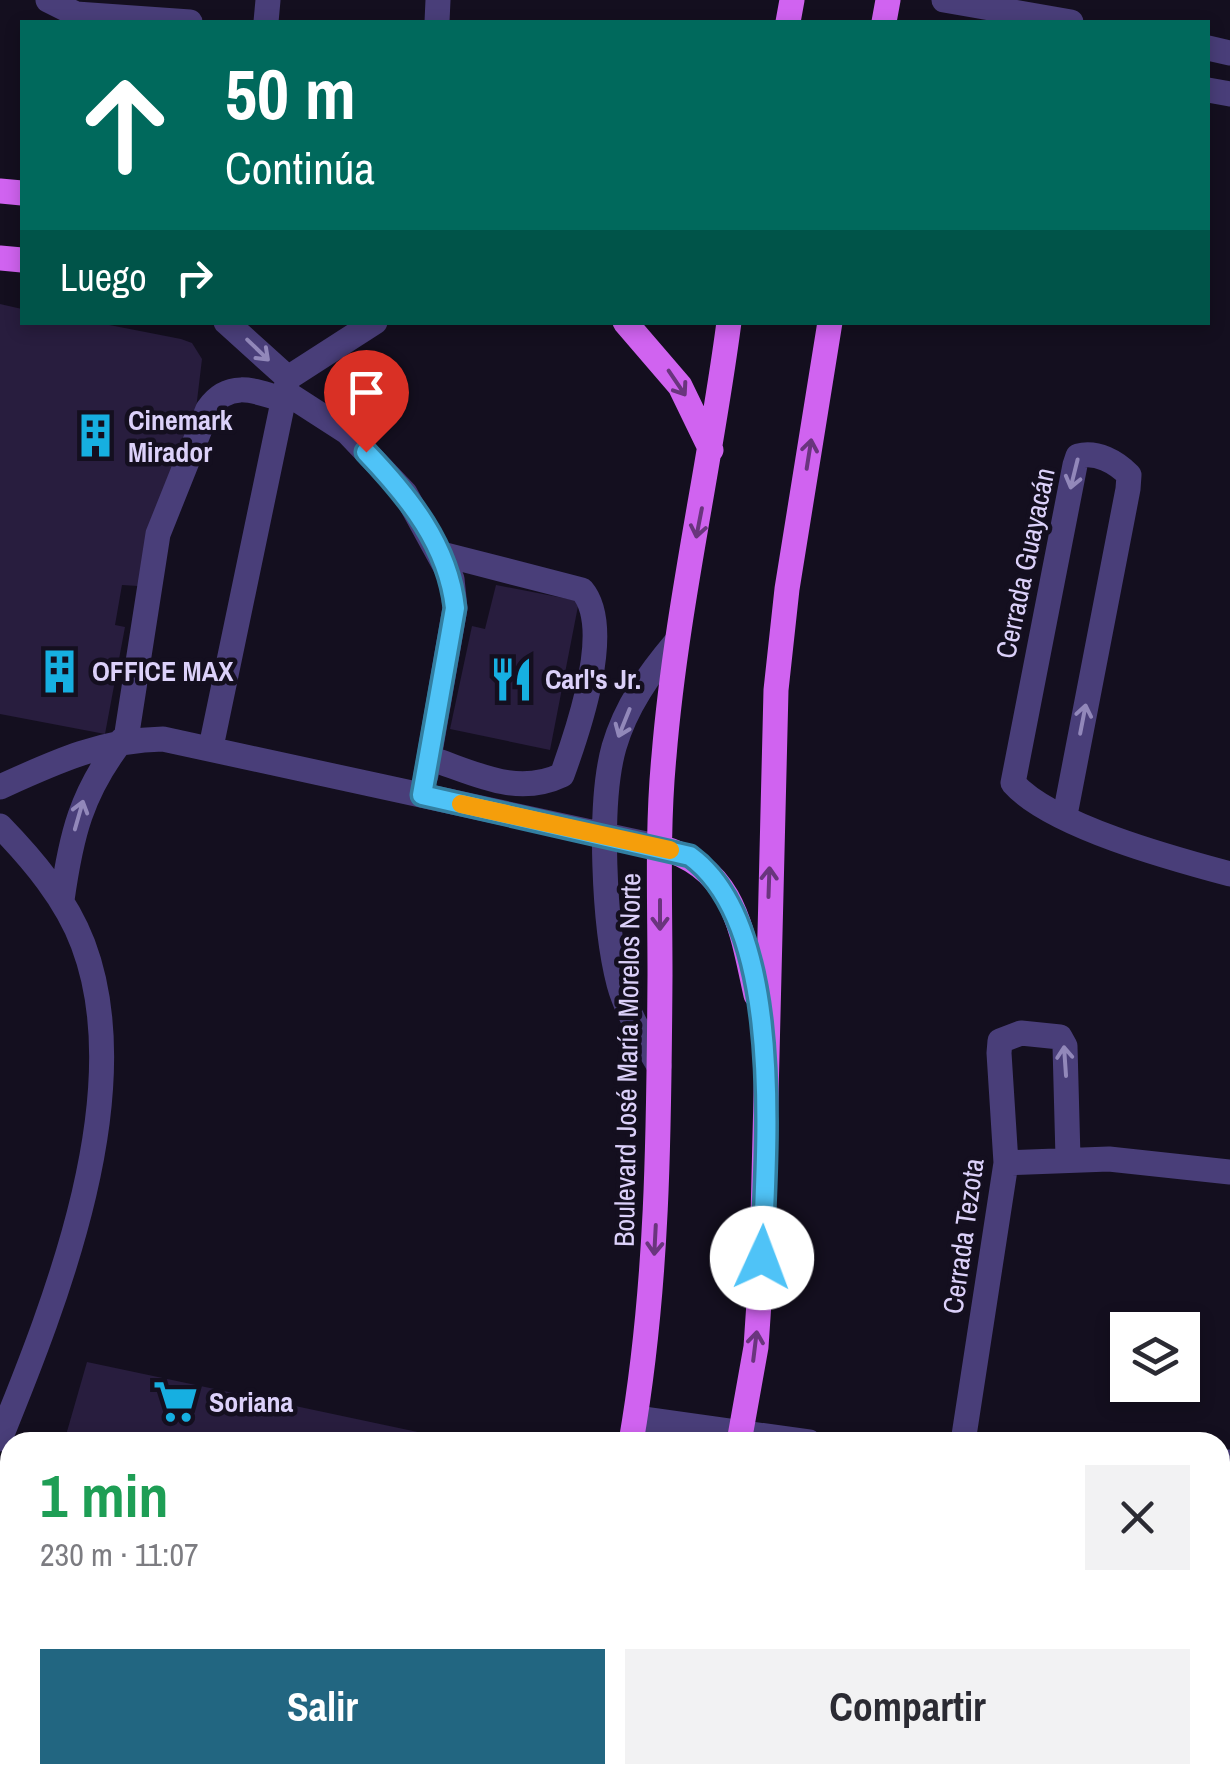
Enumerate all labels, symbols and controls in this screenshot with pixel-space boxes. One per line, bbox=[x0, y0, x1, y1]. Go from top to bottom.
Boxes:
text: 50 m bbox=[225, 47, 356, 141]
icon: ahead bbox=[60, 60, 190, 190]
text: Continúa bbox=[225, 137, 375, 198]
icon: right bbox=[167, 250, 222, 305]
text: Luego bbox=[60, 252, 147, 303]
one-way arrow bbox=[245, 337, 270, 361]
pin bbox=[324, 350, 409, 453]
icon: arrive bbox=[339, 365, 394, 420]
one-way arrow bbox=[666, 368, 687, 396]
place label: Cinemark Mirador bbox=[128, 401, 233, 471]
building icon: Cinemark Mirador bbox=[71, 412, 119, 460]
one-way arrow bbox=[800, 439, 819, 471]
one-way arrow bbox=[1064, 457, 1082, 489]
street label: Cerrada Guayacán bbox=[986, 464, 1064, 662]
one-way arrow bbox=[689, 506, 708, 538]
building icon: OFFICE MAX bbox=[35, 647, 83, 695]
place label: OFFICE MAX bbox=[92, 652, 234, 690]
restaurant icon: Carl's Jr. bbox=[488, 655, 536, 703]
place label: Carl's Jr. bbox=[545, 660, 641, 698]
one-way arrow bbox=[1075, 704, 1094, 736]
one-way arrow bbox=[613, 707, 631, 738]
one-way arrow bbox=[71, 800, 89, 831]
one-way arrow bbox=[759, 866, 778, 898]
street label: Boulevard José María Morelos Norte bbox=[605, 873, 649, 1247]
one-way arrow bbox=[650, 898, 670, 930]
one-way arrow bbox=[1055, 1045, 1074, 1078]
street label: Cerrada Tezota bbox=[933, 1156, 993, 1316]
position arrow bbox=[710, 1206, 814, 1310]
one-way arrow bbox=[645, 1223, 664, 1255]
map controls bbox=[1110, 1312, 1200, 1402]
button: layers bbox=[1110, 1312, 1200, 1402]
one-way arrow bbox=[746, 1331, 765, 1363]
supermarket icon: Soriana bbox=[152, 1378, 200, 1426]
place label: Soriana bbox=[209, 1383, 293, 1421]
text: 1 min bbox=[40, 1455, 169, 1536]
button: close bbox=[1085, 1465, 1190, 1570]
text: 230 m · 11:07 bbox=[40, 1533, 199, 1576]
button: Salir bbox=[40, 1649, 605, 1764]
button: Compartir bbox=[625, 1649, 1190, 1764]

